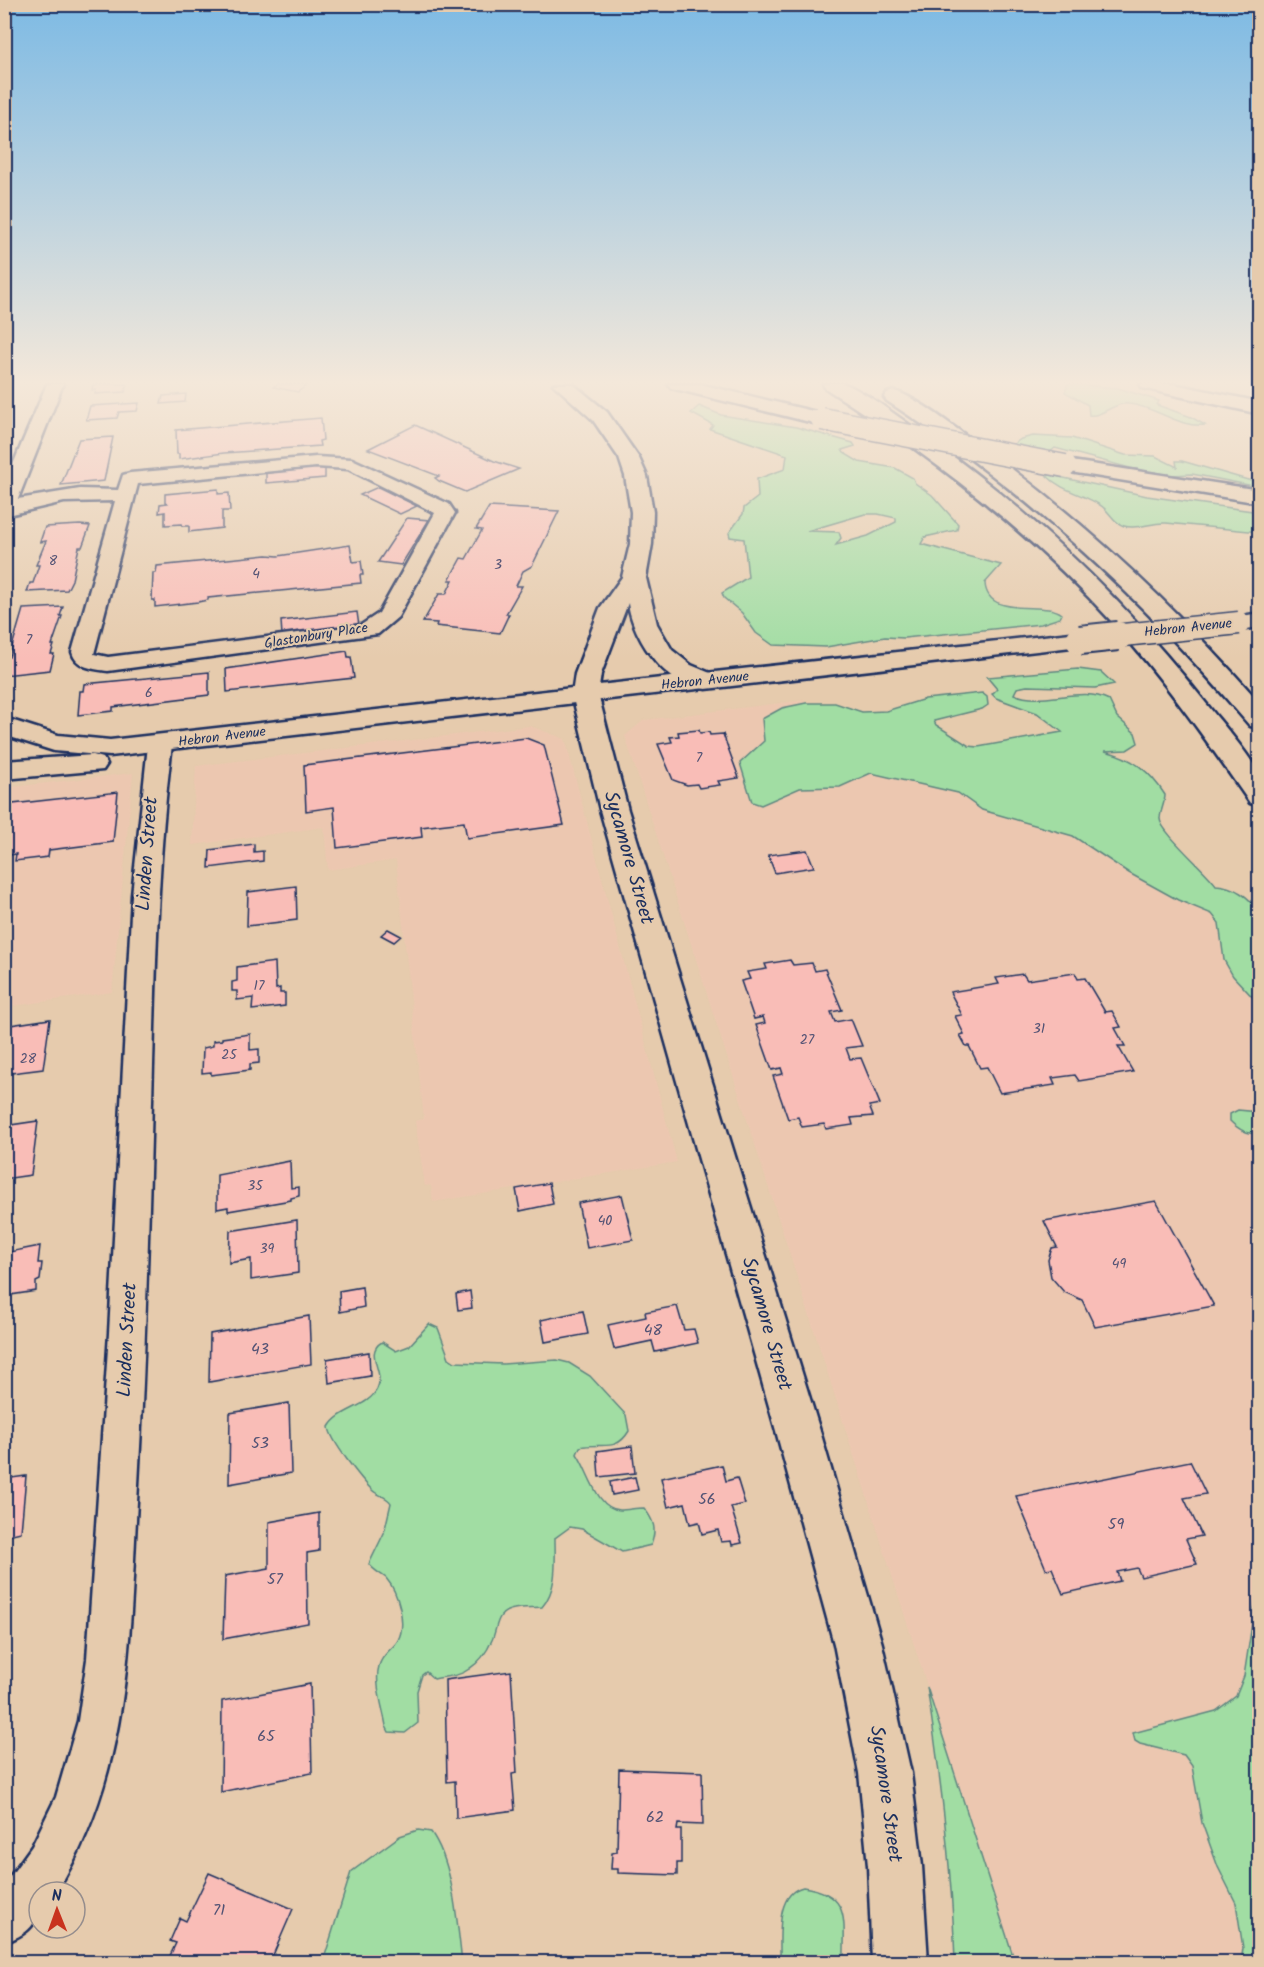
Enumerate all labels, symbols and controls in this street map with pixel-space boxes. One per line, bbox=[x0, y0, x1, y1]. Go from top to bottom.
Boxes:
house number: 8 bbox=[49, 550, 58, 572]
house number: 3 bbox=[494, 554, 502, 576]
house number: 4 bbox=[252, 563, 260, 585]
street label: Hebron Avenue bbox=[1143, 612, 1234, 644]
street label: Glastonbury Place bbox=[263, 617, 370, 655]
house number: 7 bbox=[26, 629, 33, 651]
street label: Hebron Avenue bbox=[660, 665, 751, 697]
house number: 6 bbox=[145, 682, 153, 704]
street label: Hebron Avenue bbox=[177, 721, 268, 753]
house number: 7 bbox=[696, 747, 703, 769]
street label: Sycamore Street bbox=[594, 787, 662, 929]
street label: Linden Street bbox=[128, 795, 168, 912]
house number: 17 bbox=[254, 975, 265, 997]
house number: 31 bbox=[1033, 1018, 1045, 1040]
house number: 27 bbox=[800, 1029, 815, 1051]
house number: 25 bbox=[221, 1044, 238, 1066]
house number: 28 bbox=[20, 1048, 37, 1070]
house number: 35 bbox=[247, 1175, 264, 1197]
house number: 40 bbox=[598, 1210, 612, 1232]
house number: 39 bbox=[260, 1238, 275, 1260]
street label: Sycamore Street bbox=[732, 1253, 800, 1395]
house number: 49 bbox=[1112, 1253, 1126, 1275]
street label: Linden Street bbox=[109, 1282, 147, 1398]
house number: 48 bbox=[644, 1318, 663, 1343]
house number: 43 bbox=[251, 1337, 269, 1362]
house number: 53 bbox=[251, 1431, 269, 1456]
house number: 56 bbox=[698, 1487, 716, 1512]
house number: 59 bbox=[1108, 1512, 1124, 1537]
house number: 57 bbox=[267, 1567, 284, 1592]
house number: 65 bbox=[257, 1724, 276, 1749]
street label: Sycamore Street bbox=[860, 1724, 910, 1865]
house number: 62 bbox=[646, 1805, 664, 1830]
north arrow bbox=[27, 1880, 87, 1940]
text: N bbox=[51, 1884, 62, 1909]
house number: 71 bbox=[213, 1898, 225, 1923]

